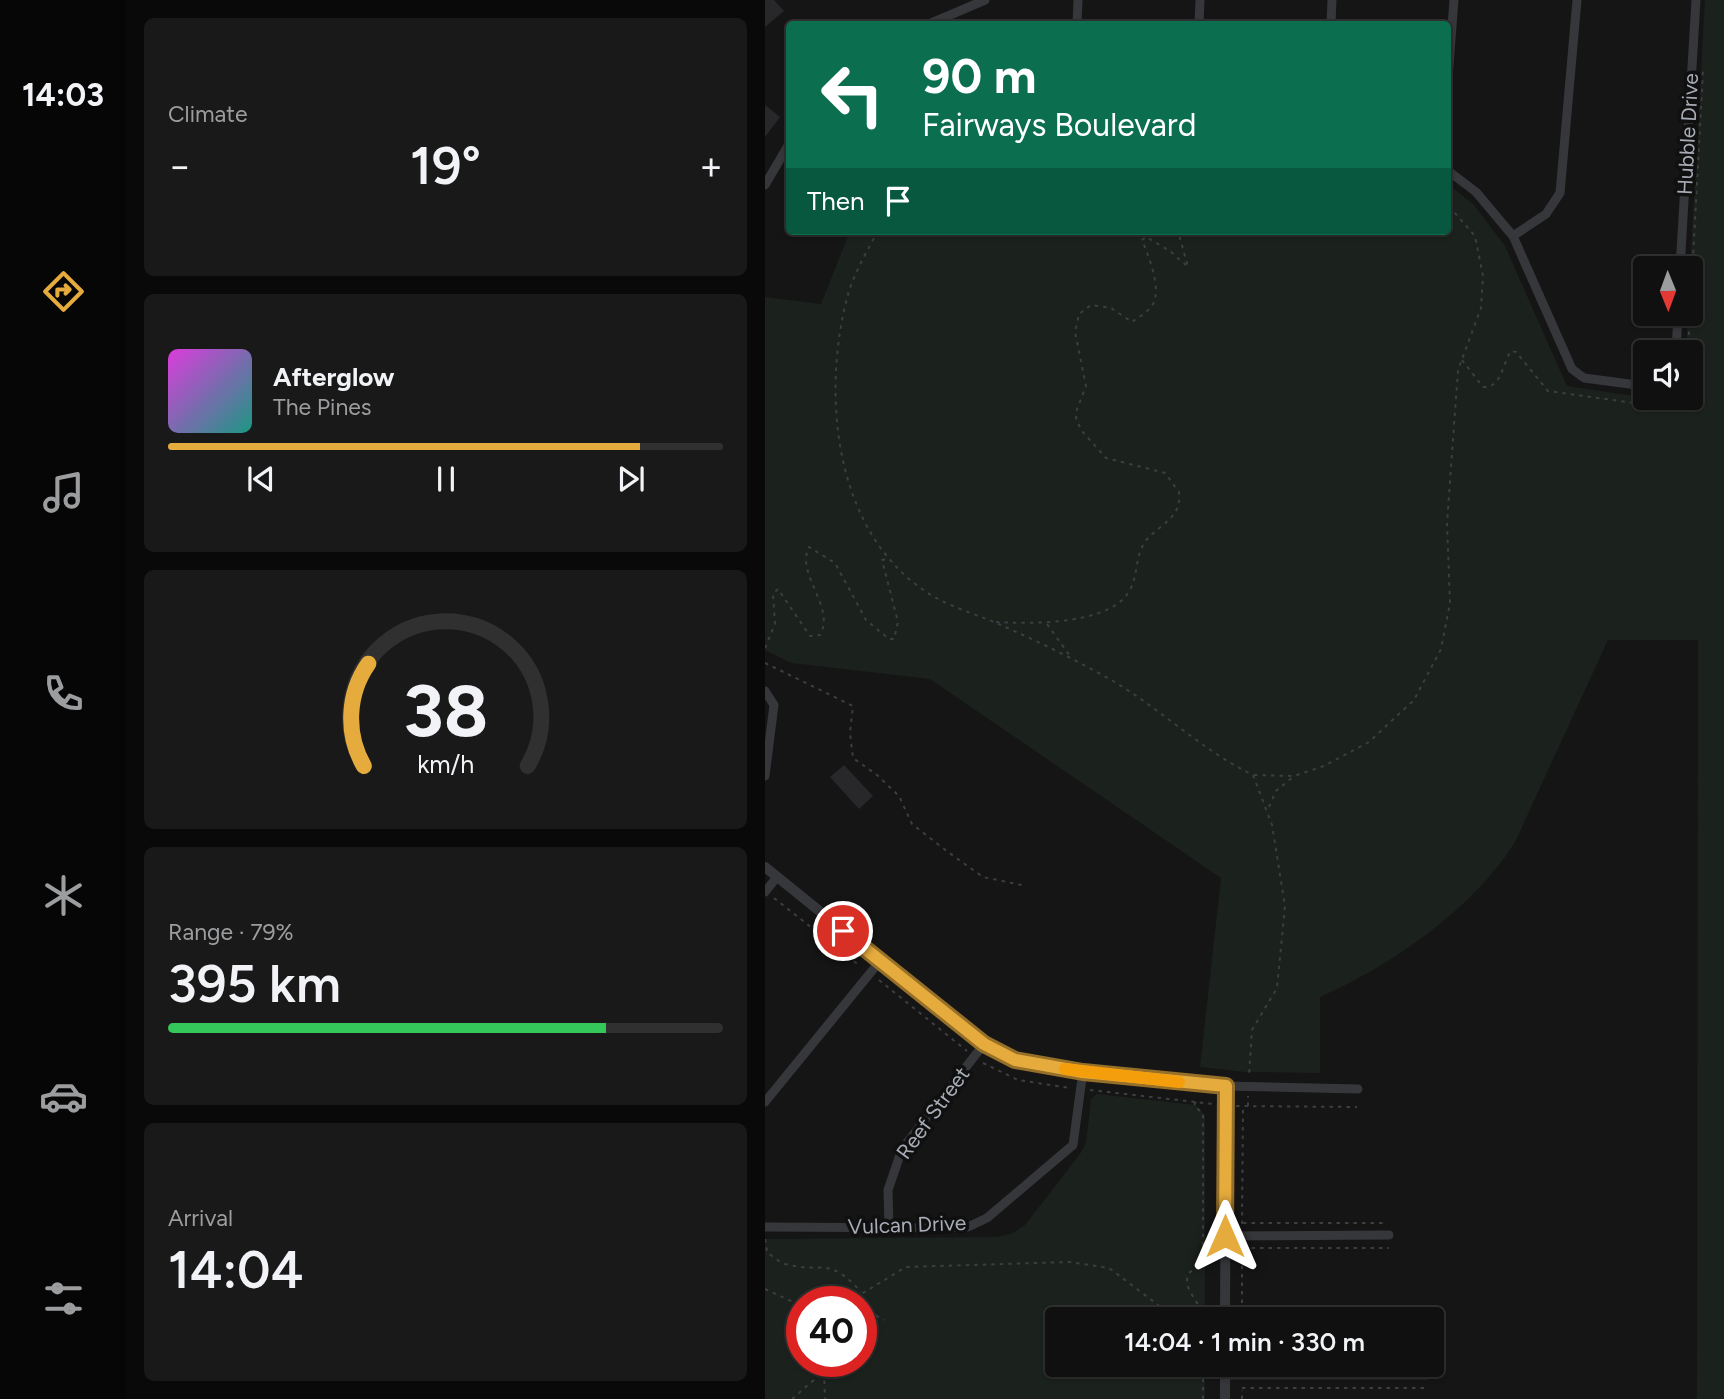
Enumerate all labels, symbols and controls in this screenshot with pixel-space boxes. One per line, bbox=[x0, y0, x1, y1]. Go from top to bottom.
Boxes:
text: 90 m bbox=[922, 46, 1037, 105]
icon: left bbox=[807, 49, 898, 140]
street label: Hubble Drive bbox=[1672, 72, 1703, 196]
text: 14:03 bbox=[22, 76, 104, 114]
text: Climate bbox=[168, 100, 247, 128]
text: Fairways Boulevard bbox=[922, 106, 1196, 144]
text: 19° bbox=[410, 135, 481, 197]
text: − bbox=[168, 143, 192, 189]
text: + bbox=[699, 143, 723, 189]
icon: arrive bbox=[879, 182, 917, 220]
text: Then bbox=[807, 185, 865, 217]
north arrow bbox=[1633, 256, 1703, 326]
map controls bbox=[1633, 256, 1703, 410]
icon: directions bbox=[39, 267, 88, 316]
button: sound bbox=[1633, 340, 1703, 410]
text: Afterglow bbox=[273, 361, 395, 393]
text: The Pines bbox=[273, 393, 372, 421]
icon: previous bbox=[242, 460, 280, 498]
icon: pause bbox=[427, 460, 465, 498]
icon: next bbox=[612, 460, 650, 498]
icon: music bbox=[39, 468, 88, 517]
text: 38 bbox=[403, 667, 488, 754]
icon: phone bbox=[39, 669, 88, 718]
text: km/h bbox=[417, 748, 474, 778]
icon: climate bbox=[39, 871, 88, 920]
pin bbox=[813, 901, 873, 961]
icon: arrive bbox=[824, 912, 862, 950]
text: Range · 79% bbox=[168, 918, 294, 946]
text: 395 km bbox=[168, 953, 341, 1015]
street label: Reef Street bbox=[891, 1062, 974, 1164]
icon: car bbox=[39, 1072, 88, 1121]
position arrow bbox=[1188, 1199, 1262, 1273]
text: Arrival bbox=[168, 1204, 233, 1232]
street label: Vulcan Drive bbox=[847, 1210, 967, 1239]
text: 14:04 bbox=[168, 1239, 303, 1301]
icon: filters bbox=[39, 1274, 88, 1323]
speed limit sign: 40 bbox=[786, 1286, 877, 1377]
text: 14:04 · 1 min · 330 m bbox=[1124, 1326, 1365, 1358]

